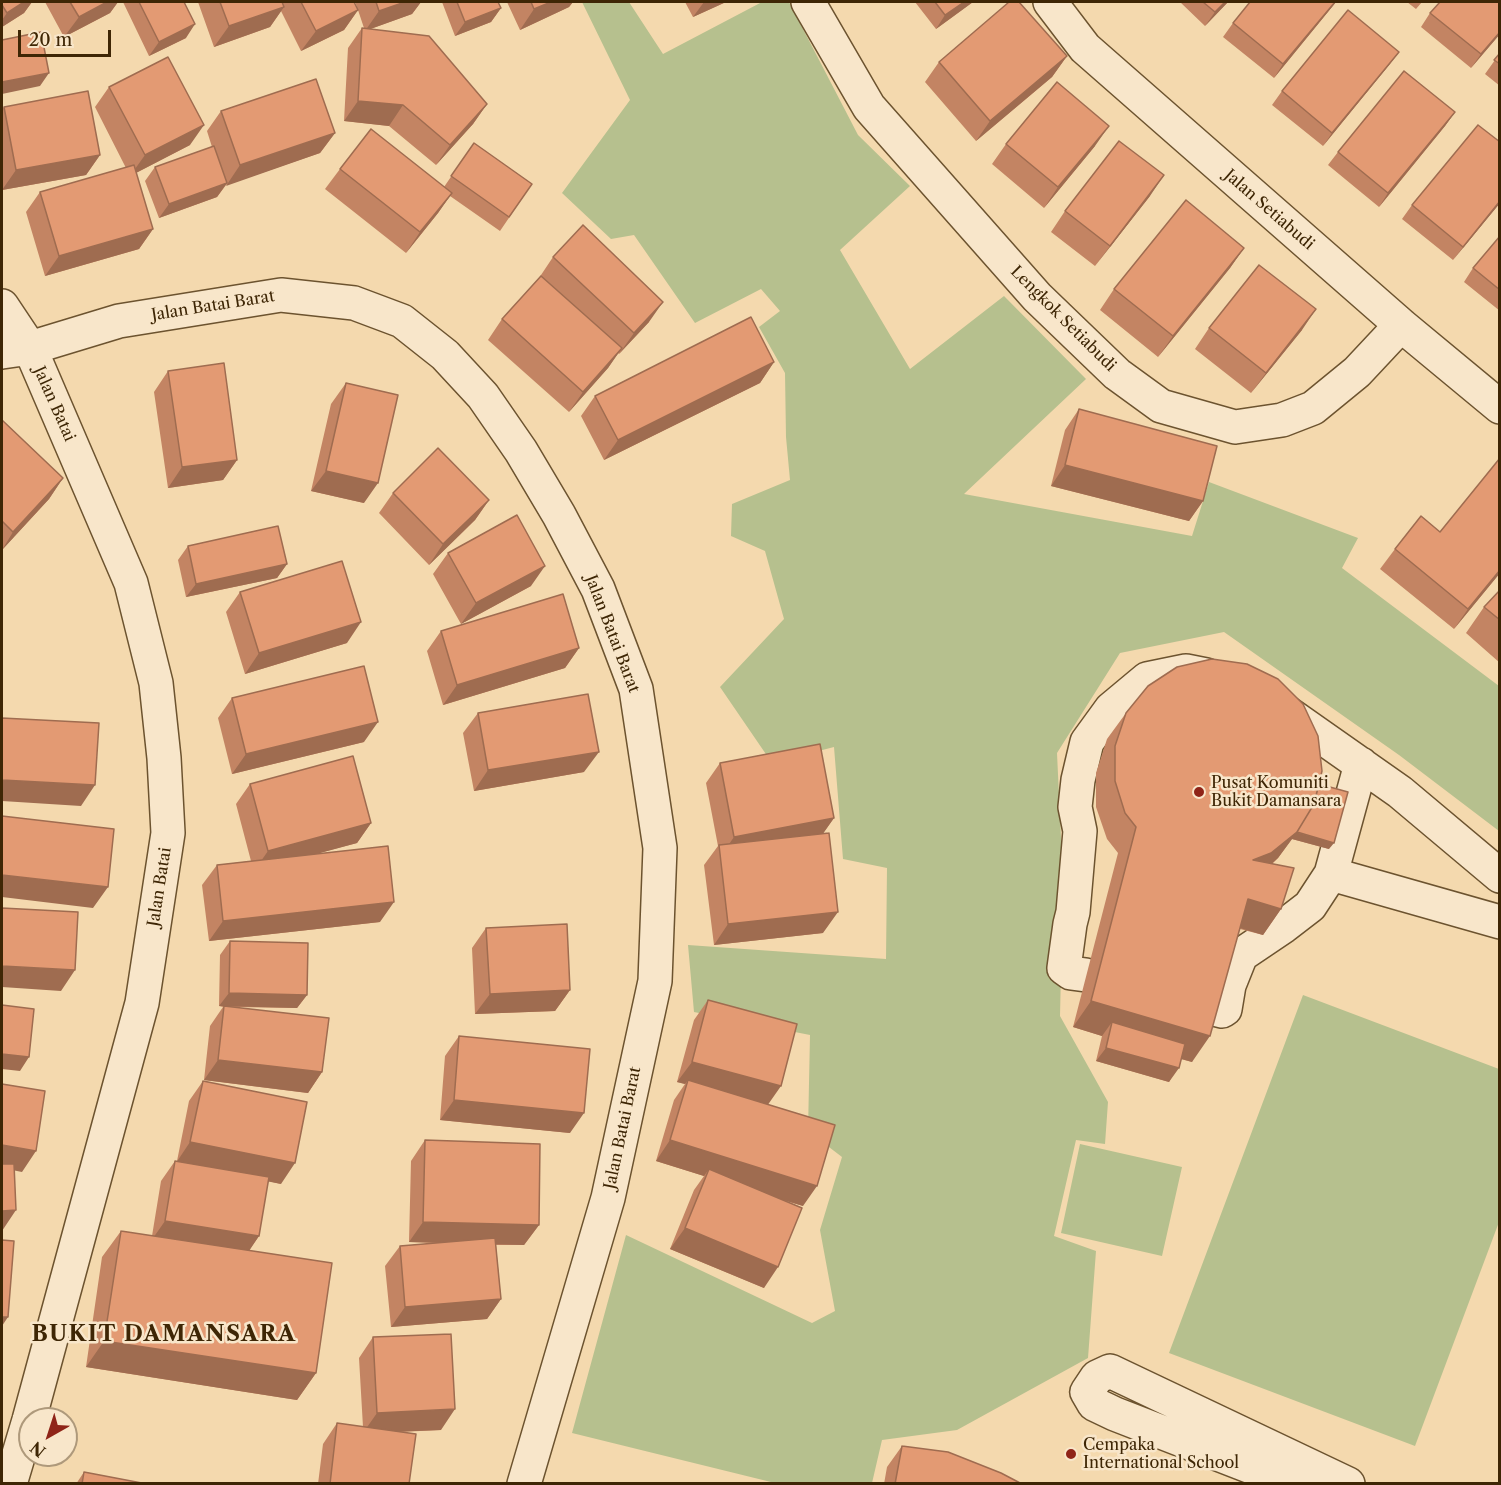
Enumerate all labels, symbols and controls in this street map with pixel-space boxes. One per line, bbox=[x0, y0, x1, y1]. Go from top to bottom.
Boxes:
scale bar bbox=[21, 18, 114, 56]
text: 20 m bbox=[29, 29, 72, 51]
street label: Jalan Setiabudi bbox=[1220, 166, 1318, 254]
street label: Lengkok Setiabudi bbox=[1006, 262, 1120, 376]
street label: Jalan Batai Barat bbox=[150, 287, 276, 325]
street label: Jalan Batai bbox=[29, 364, 79, 444]
street label: Jalan Batai Barat bbox=[581, 572, 643, 696]
place label: Pusat Komuniti Bukit Damansara bbox=[1211, 773, 1341, 811]
marker: Pusat Komuniti Bukit Damansara bbox=[1192, 785, 1206, 799]
street label: Jalan Batai bbox=[144, 846, 176, 928]
street label: Jalan Batai Barat bbox=[601, 1065, 645, 1191]
district label: BUKIT DAMANSARA bbox=[31, 1322, 297, 1348]
north arrow bbox=[18, 1407, 78, 1467]
place label: Cempaka International School bbox=[1083, 1435, 1239, 1473]
text: N bbox=[26, 1437, 50, 1462]
marker: Cempaka International School bbox=[1064, 1447, 1078, 1461]

